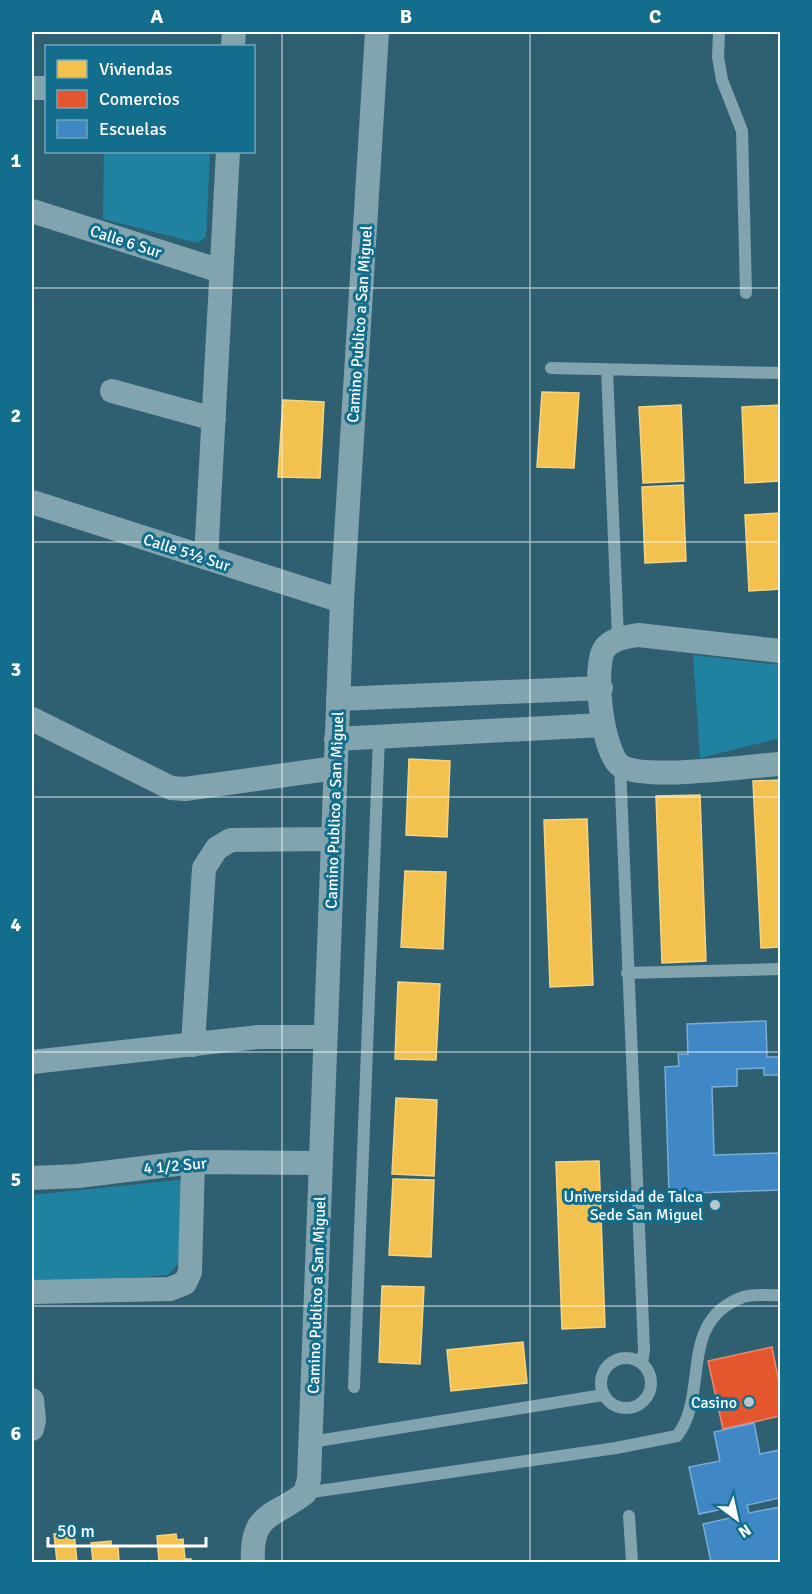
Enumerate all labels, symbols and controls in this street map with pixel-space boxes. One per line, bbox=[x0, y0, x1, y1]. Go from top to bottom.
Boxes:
text: A bbox=[151, 4, 164, 29]
text: B bbox=[400, 4, 412, 29]
text: C bbox=[649, 4, 661, 29]
legend bbox=[45, 45, 255, 153]
text: Viviendas bbox=[99, 58, 172, 80]
text: Comercios bbox=[99, 88, 180, 110]
text: Escuelas bbox=[99, 118, 167, 140]
text: 1 bbox=[11, 148, 22, 173]
street label: Calle 6 Sur bbox=[87, 221, 164, 263]
street label: Camino Publico a San Miguel bbox=[343, 225, 377, 423]
text: 2 bbox=[11, 403, 21, 428]
street label: Calle 5½ Sur bbox=[141, 530, 233, 576]
text: 3 bbox=[11, 657, 21, 682]
street label: Camino Publico a San Miguel bbox=[322, 711, 348, 909]
text: 4 bbox=[11, 912, 22, 937]
street label: 4 1/2 Sur bbox=[143, 1153, 208, 1179]
text: 5 bbox=[11, 1167, 21, 1192]
place label: Universidad de Talca Sede San Miguel bbox=[564, 1187, 703, 1225]
street label: Camino Publico a San Miguel bbox=[304, 1196, 330, 1394]
marker: Universidad de Talca Sede San Miguel bbox=[708, 1198, 722, 1212]
place label: Casino bbox=[691, 1393, 737, 1413]
marker: Casino bbox=[742, 1395, 756, 1409]
text: 6 bbox=[11, 1421, 22, 1446]
north arrow bbox=[707, 1489, 767, 1549]
scale bar bbox=[48, 1510, 206, 1548]
text: N bbox=[735, 1519, 755, 1542]
text: 50 m bbox=[57, 1520, 95, 1542]

